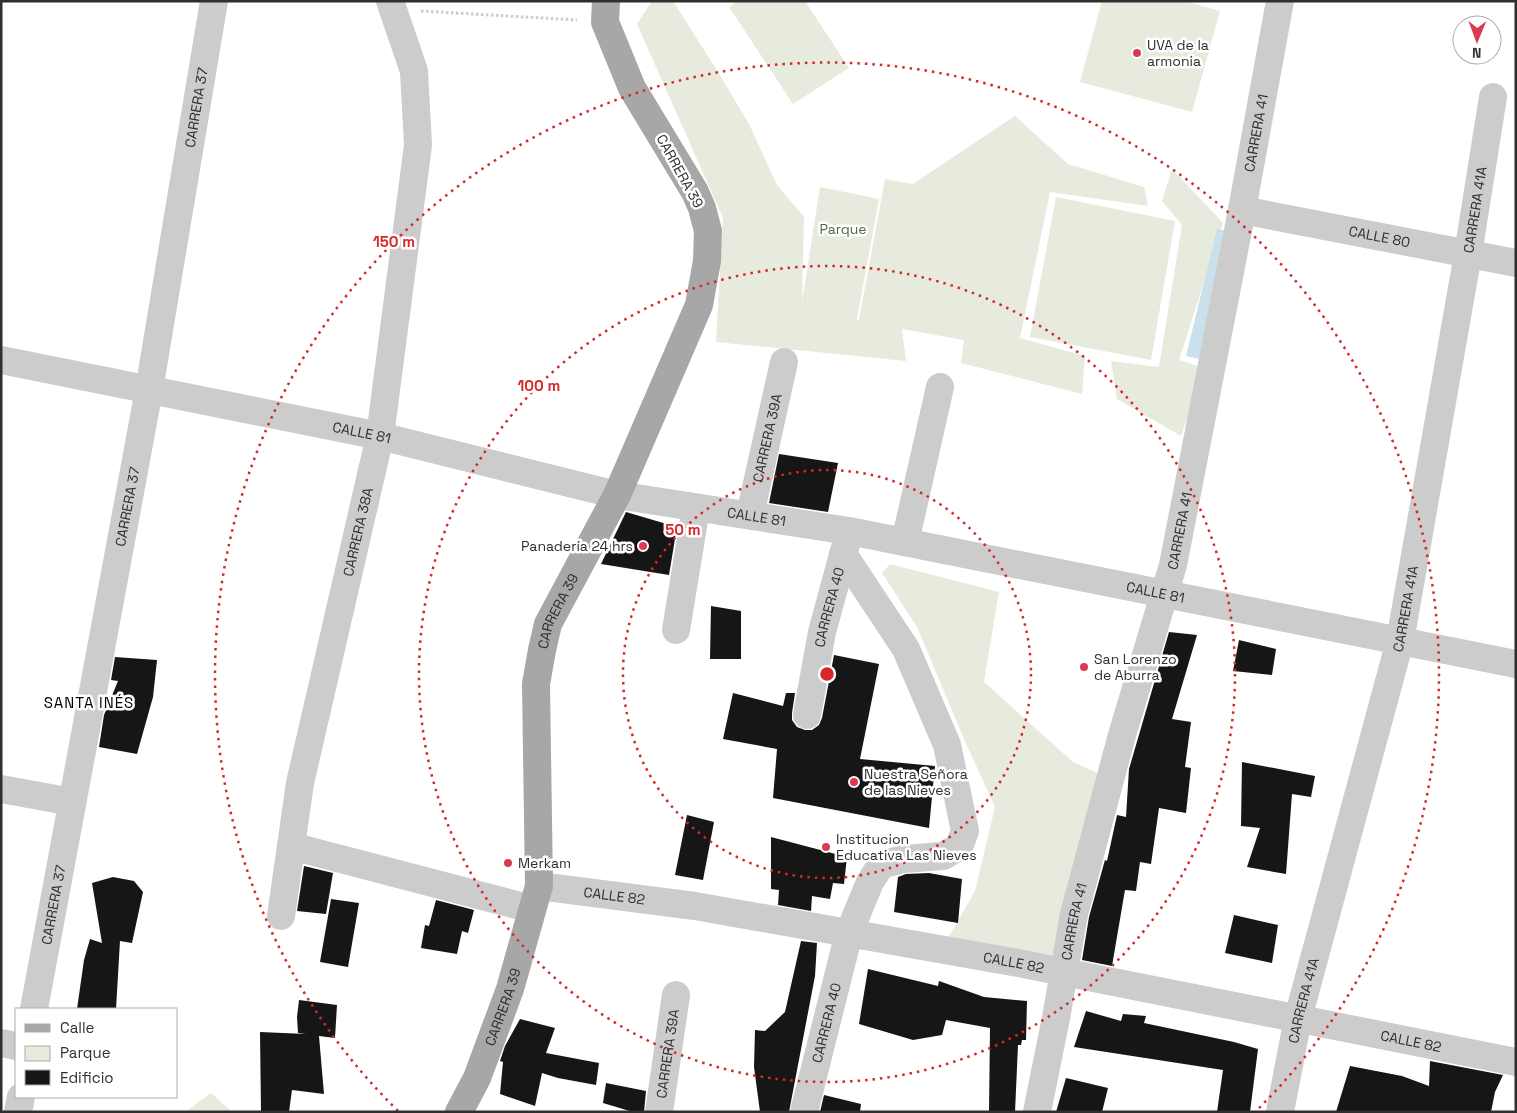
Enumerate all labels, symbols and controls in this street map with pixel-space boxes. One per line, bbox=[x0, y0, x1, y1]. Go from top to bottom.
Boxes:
north arrow bbox=[1452, 15, 1502, 65]
place label: UVA de la armonia bbox=[1147, 36, 1209, 70]
text: N bbox=[1472, 44, 1482, 62]
marker: UVA de la armonia bbox=[1131, 47, 1143, 59]
street label: CARRERA 37 bbox=[181, 66, 212, 149]
street label: CARRERA 41 bbox=[1240, 93, 1272, 173]
street label: CARRERA 39 bbox=[652, 131, 708, 211]
street label: CARRERA 41A bbox=[1459, 165, 1491, 254]
park label: Parque bbox=[819, 220, 867, 238]
street label: CALLE 80 bbox=[1347, 222, 1412, 251]
text: 150 m bbox=[373, 232, 415, 251]
text: 100 m bbox=[518, 376, 560, 395]
street label: CARRERA 39A bbox=[749, 392, 786, 484]
street label: CALLE 81 bbox=[331, 418, 393, 447]
street label: CARRERA 37 bbox=[111, 465, 144, 548]
street label: CARRERA 38A bbox=[339, 486, 377, 578]
street label: CARRERA 41 bbox=[1163, 491, 1196, 572]
street label: CALLE 81 bbox=[726, 503, 787, 530]
text: 50 m bbox=[665, 520, 701, 539]
place label: Panadería 24 hrs bbox=[521, 537, 633, 555]
marker: Panadería 24 hrs bbox=[637, 540, 649, 552]
street label: CARRERA 41A bbox=[1388, 564, 1422, 654]
street label: CARRERA 40 bbox=[810, 565, 848, 649]
street label: CARRERA 39 bbox=[534, 570, 582, 651]
street label: CALLE 81 bbox=[1125, 577, 1186, 607]
place label: San Lorenzo de Aburra bbox=[1094, 650, 1177, 684]
marker: San Lorenzo de Aburra bbox=[1078, 661, 1090, 673]
centre of rings bbox=[818, 665, 836, 683]
district label: SANTA INÉS bbox=[44, 693, 134, 712]
place label: Nuestra Señora de las Nieves bbox=[864, 765, 968, 799]
marker: Nuestra Señora de las Nieves bbox=[848, 776, 860, 788]
place label: Institucion Educativa Las Nieves bbox=[836, 830, 977, 864]
marker: Institucion Educativa Las Nieves bbox=[820, 841, 832, 853]
place label: Merkam bbox=[518, 854, 571, 872]
marker: Merkam bbox=[502, 857, 514, 869]
street label: CARRERA 37 bbox=[37, 863, 70, 946]
street label: CARRERA 41 bbox=[1057, 881, 1091, 962]
street label: CALLE 82 bbox=[583, 883, 646, 909]
street label: CALLE 82 bbox=[982, 948, 1046, 977]
street label: CARRERA 41A bbox=[1284, 956, 1323, 1045]
street label: CARRERA 39 bbox=[481, 966, 524, 1048]
street label: CARRERA 40 bbox=[808, 981, 845, 1065]
street label: CARRERA 39A bbox=[652, 1007, 683, 1100]
legend bbox=[15, 1008, 178, 1098]
text: Calle bbox=[60, 1018, 95, 1037]
street label: CALLE 82 bbox=[1379, 1026, 1443, 1056]
text: Parque bbox=[60, 1043, 111, 1062]
text: Edificio bbox=[60, 1068, 114, 1087]

